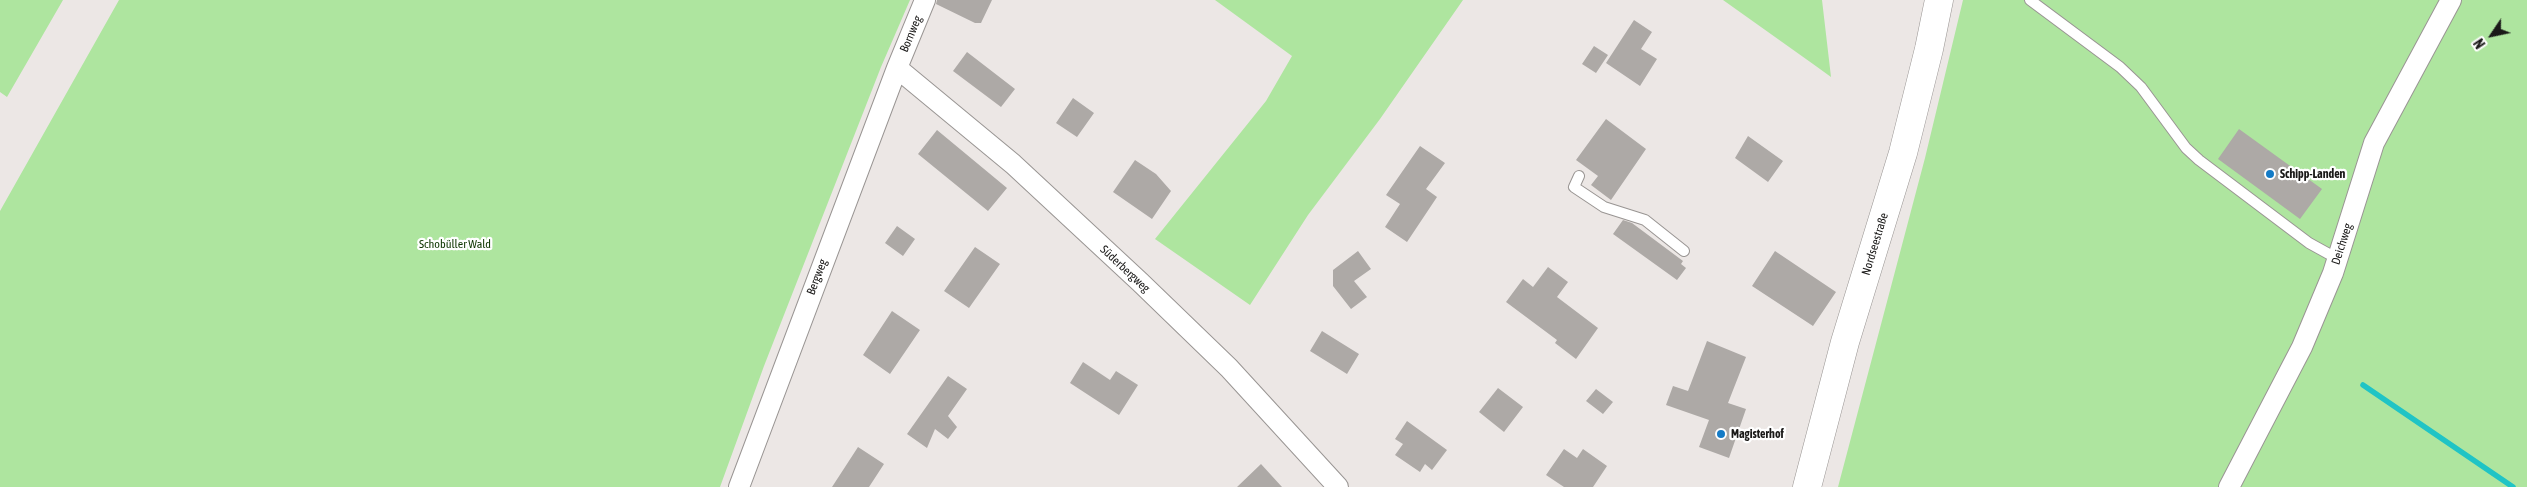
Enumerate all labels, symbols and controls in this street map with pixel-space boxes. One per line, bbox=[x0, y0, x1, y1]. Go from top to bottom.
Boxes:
north arrow bbox=[2467, 10, 2517, 60]
street label: Bornweg bbox=[897, 14, 925, 54]
text: N bbox=[2471, 35, 2489, 51]
place label: Schipp-Landen bbox=[2280, 167, 2345, 181]
marker: Schipp-Landen bbox=[2264, 168, 2276, 180]
street label: Nordseestraße bbox=[1859, 211, 1891, 277]
street label: Deichweg bbox=[2329, 221, 2355, 267]
park label: Schobüller Wald bbox=[419, 237, 491, 251]
street label: Süderbergweg bbox=[1097, 242, 1153, 296]
street label: Bergweg bbox=[804, 257, 830, 297]
place label: Magisterhof bbox=[1731, 427, 1784, 441]
marker: Magisterhof bbox=[1715, 428, 1727, 440]

